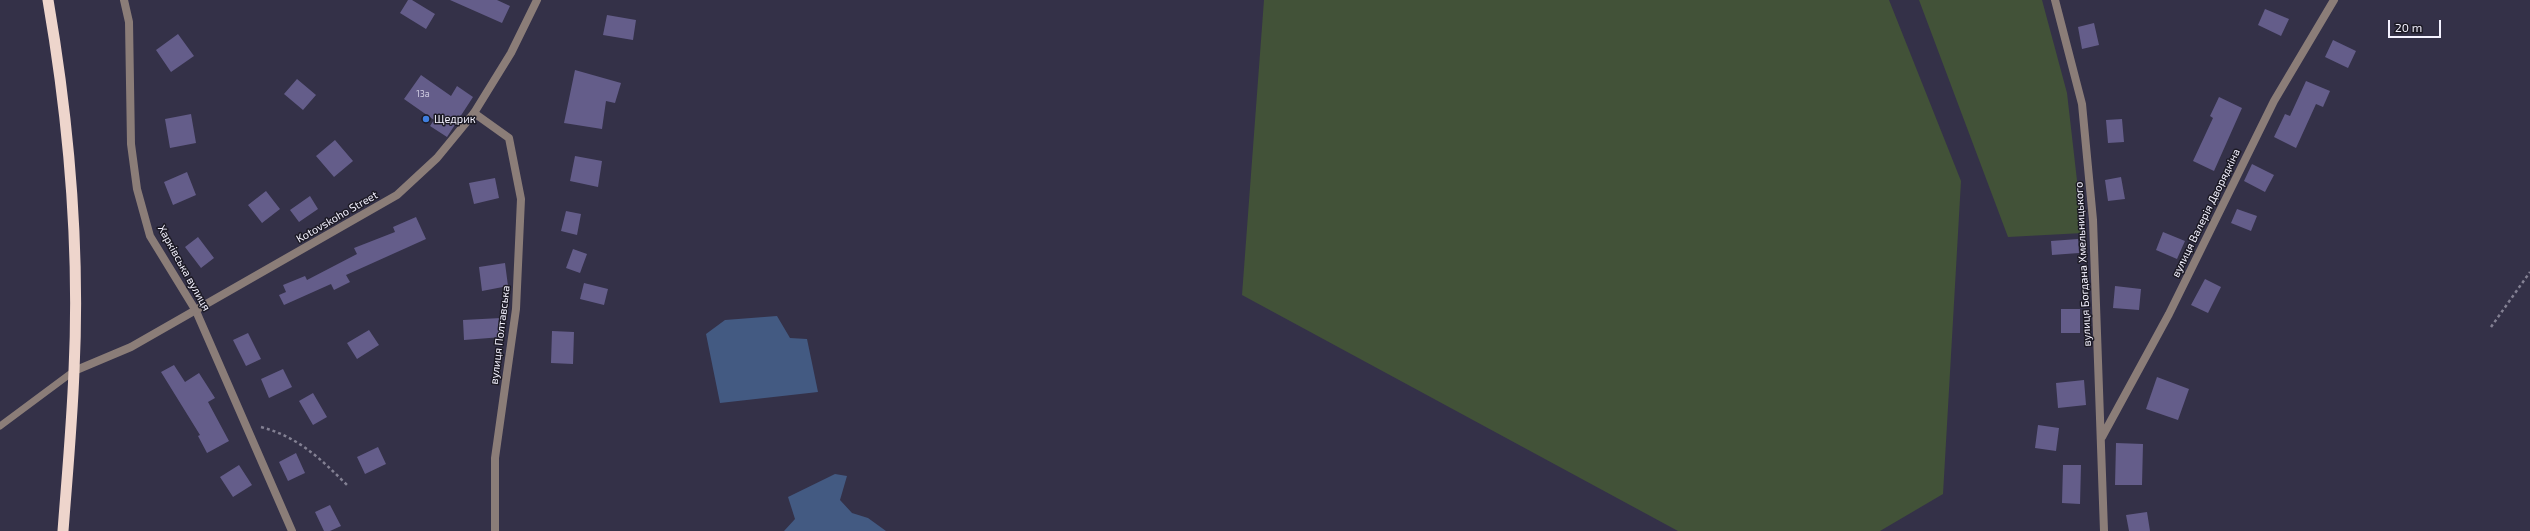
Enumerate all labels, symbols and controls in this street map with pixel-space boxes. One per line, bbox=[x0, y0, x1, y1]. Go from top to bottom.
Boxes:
scale bar bbox=[2390, 12, 2443, 38]
text: 20 m bbox=[2395, 20, 2422, 34]
house number: 13а bbox=[416, 89, 430, 99]
place label: Щедрик bbox=[434, 112, 476, 126]
marker: Щедрик bbox=[421, 114, 431, 124]
street label: вулиця Валерія Дворядкіна bbox=[2169, 146, 2243, 280]
street label: вулиця Богдана Хмельницького bbox=[2072, 181, 2094, 347]
street label: Kotovskoho Street bbox=[294, 188, 380, 246]
street label: Харківська вулиця bbox=[155, 223, 213, 313]
street label: вулиця Полтавська bbox=[487, 285, 513, 385]

